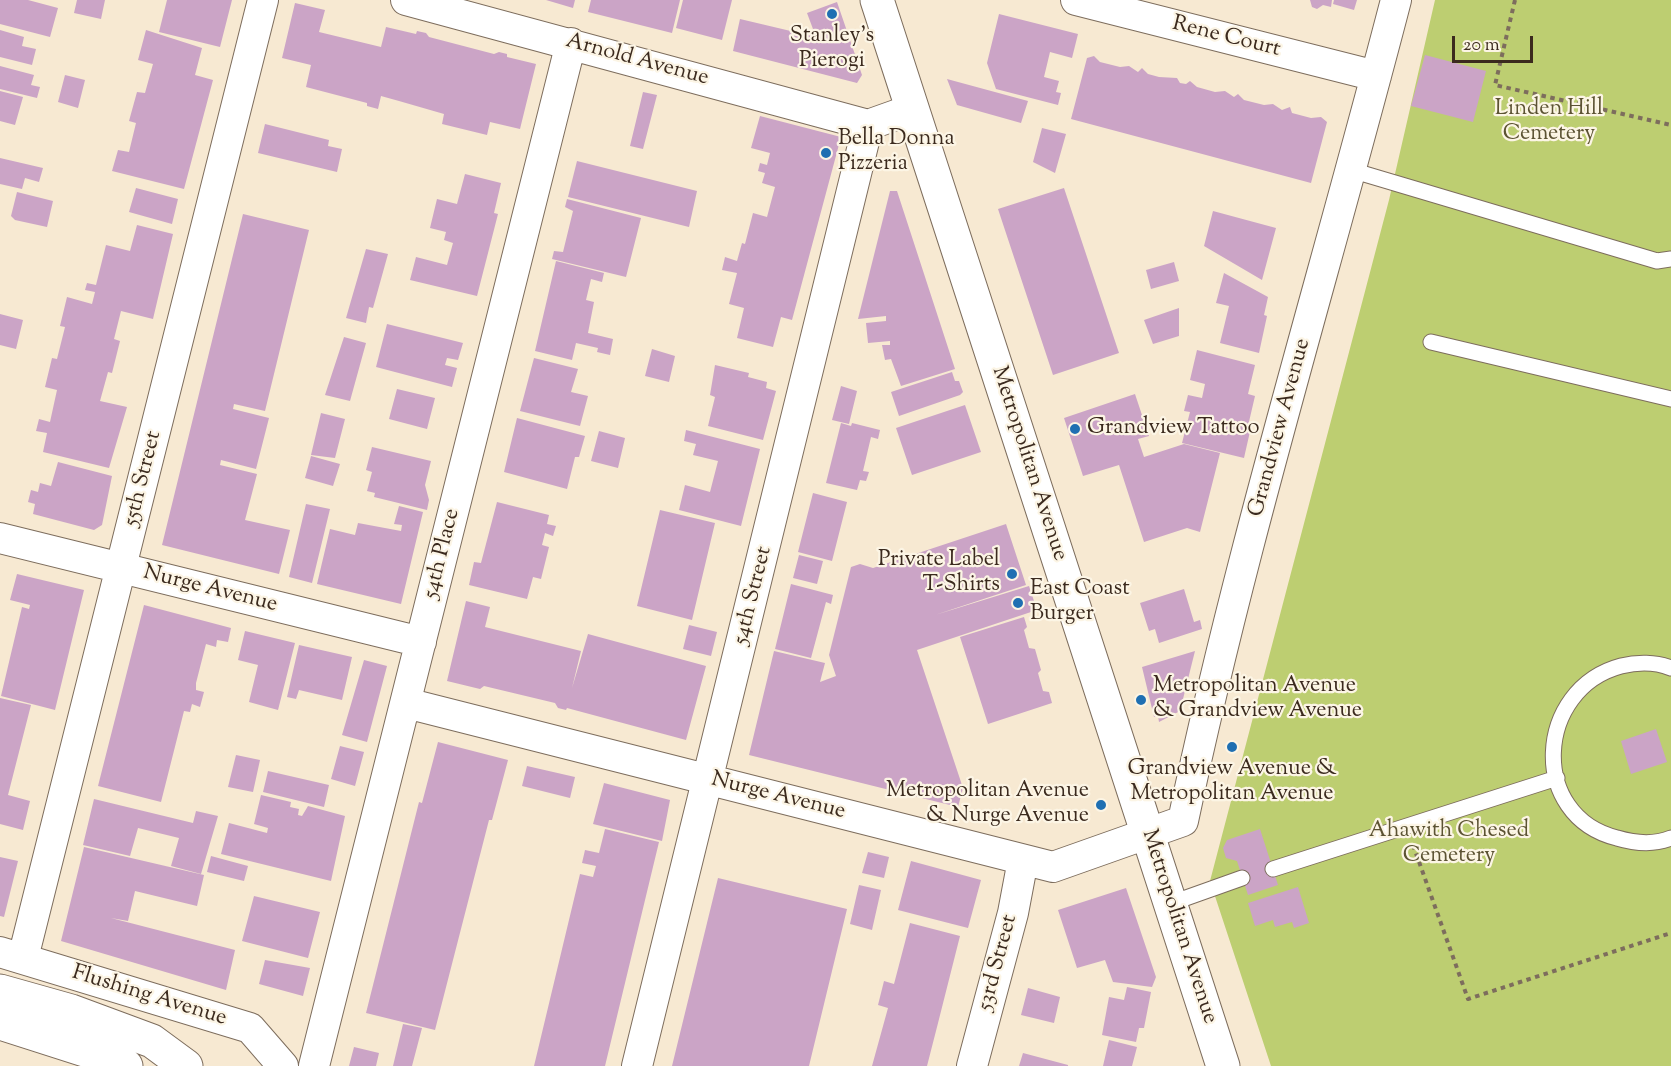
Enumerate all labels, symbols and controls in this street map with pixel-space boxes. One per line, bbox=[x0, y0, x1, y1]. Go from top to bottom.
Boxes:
marker: Stanley's Pierogi bbox=[825, 7, 839, 21]
street label: Rene Court bbox=[1169, 12, 1283, 64]
place label: Stanley's Pierogi bbox=[790, 24, 874, 76]
scale bar bbox=[1455, 24, 1536, 62]
street label: Arnold Avenue bbox=[563, 29, 711, 93]
text: 20 m bbox=[1463, 33, 1500, 59]
park label: Linden Hill Cemetery bbox=[1495, 97, 1603, 148]
place label: Bella Donna Pizzeria bbox=[838, 127, 955, 178]
marker: Bella Donna Pizzeria bbox=[819, 146, 833, 160]
street label: Grandview Avenue bbox=[1244, 336, 1318, 520]
street label: Metropolitan Avenue bbox=[984, 363, 1072, 565]
place label: Grandview Tattoo bbox=[1087, 416, 1260, 442]
marker: Grandview Tattoo bbox=[1068, 422, 1082, 436]
street label: 55th Street bbox=[119, 429, 169, 529]
street label: 54th Place bbox=[419, 506, 467, 602]
street label: 54th Street bbox=[729, 544, 779, 648]
place label: Private Label T-Shirts bbox=[878, 548, 1000, 600]
street label: Nurge Avenue bbox=[140, 561, 280, 619]
marker: Private Label T-Shirts bbox=[1005, 567, 1019, 581]
place label: East Coast Burger bbox=[1030, 577, 1130, 628]
marker: East Coast Burger bbox=[1011, 596, 1025, 610]
place label: Metropolitan Avenue & Grandview Avenue bbox=[1153, 674, 1362, 726]
marker: Metropolitan Avenue & Grandview Avenue bbox=[1134, 693, 1148, 707]
marker: Grandview Avenue & Metropolitan Avenue bbox=[1225, 740, 1239, 754]
place label: Grandview Avenue & Metropolitan Avenue bbox=[1127, 757, 1337, 808]
street label: Nurge Avenue bbox=[708, 768, 848, 826]
place label: Metropolitan Avenue & Nurge Avenue bbox=[886, 779, 1089, 830]
marker: Metropolitan Avenue & Nurge Avenue bbox=[1094, 798, 1108, 812]
park label: Ahawith Chesed Cemetery bbox=[1369, 819, 1529, 870]
street label: Metropolitan Avenue bbox=[1134, 826, 1222, 1028]
street label: 53rd Street bbox=[974, 912, 1024, 1014]
street label: Flushing Avenue bbox=[68, 961, 230, 1033]

